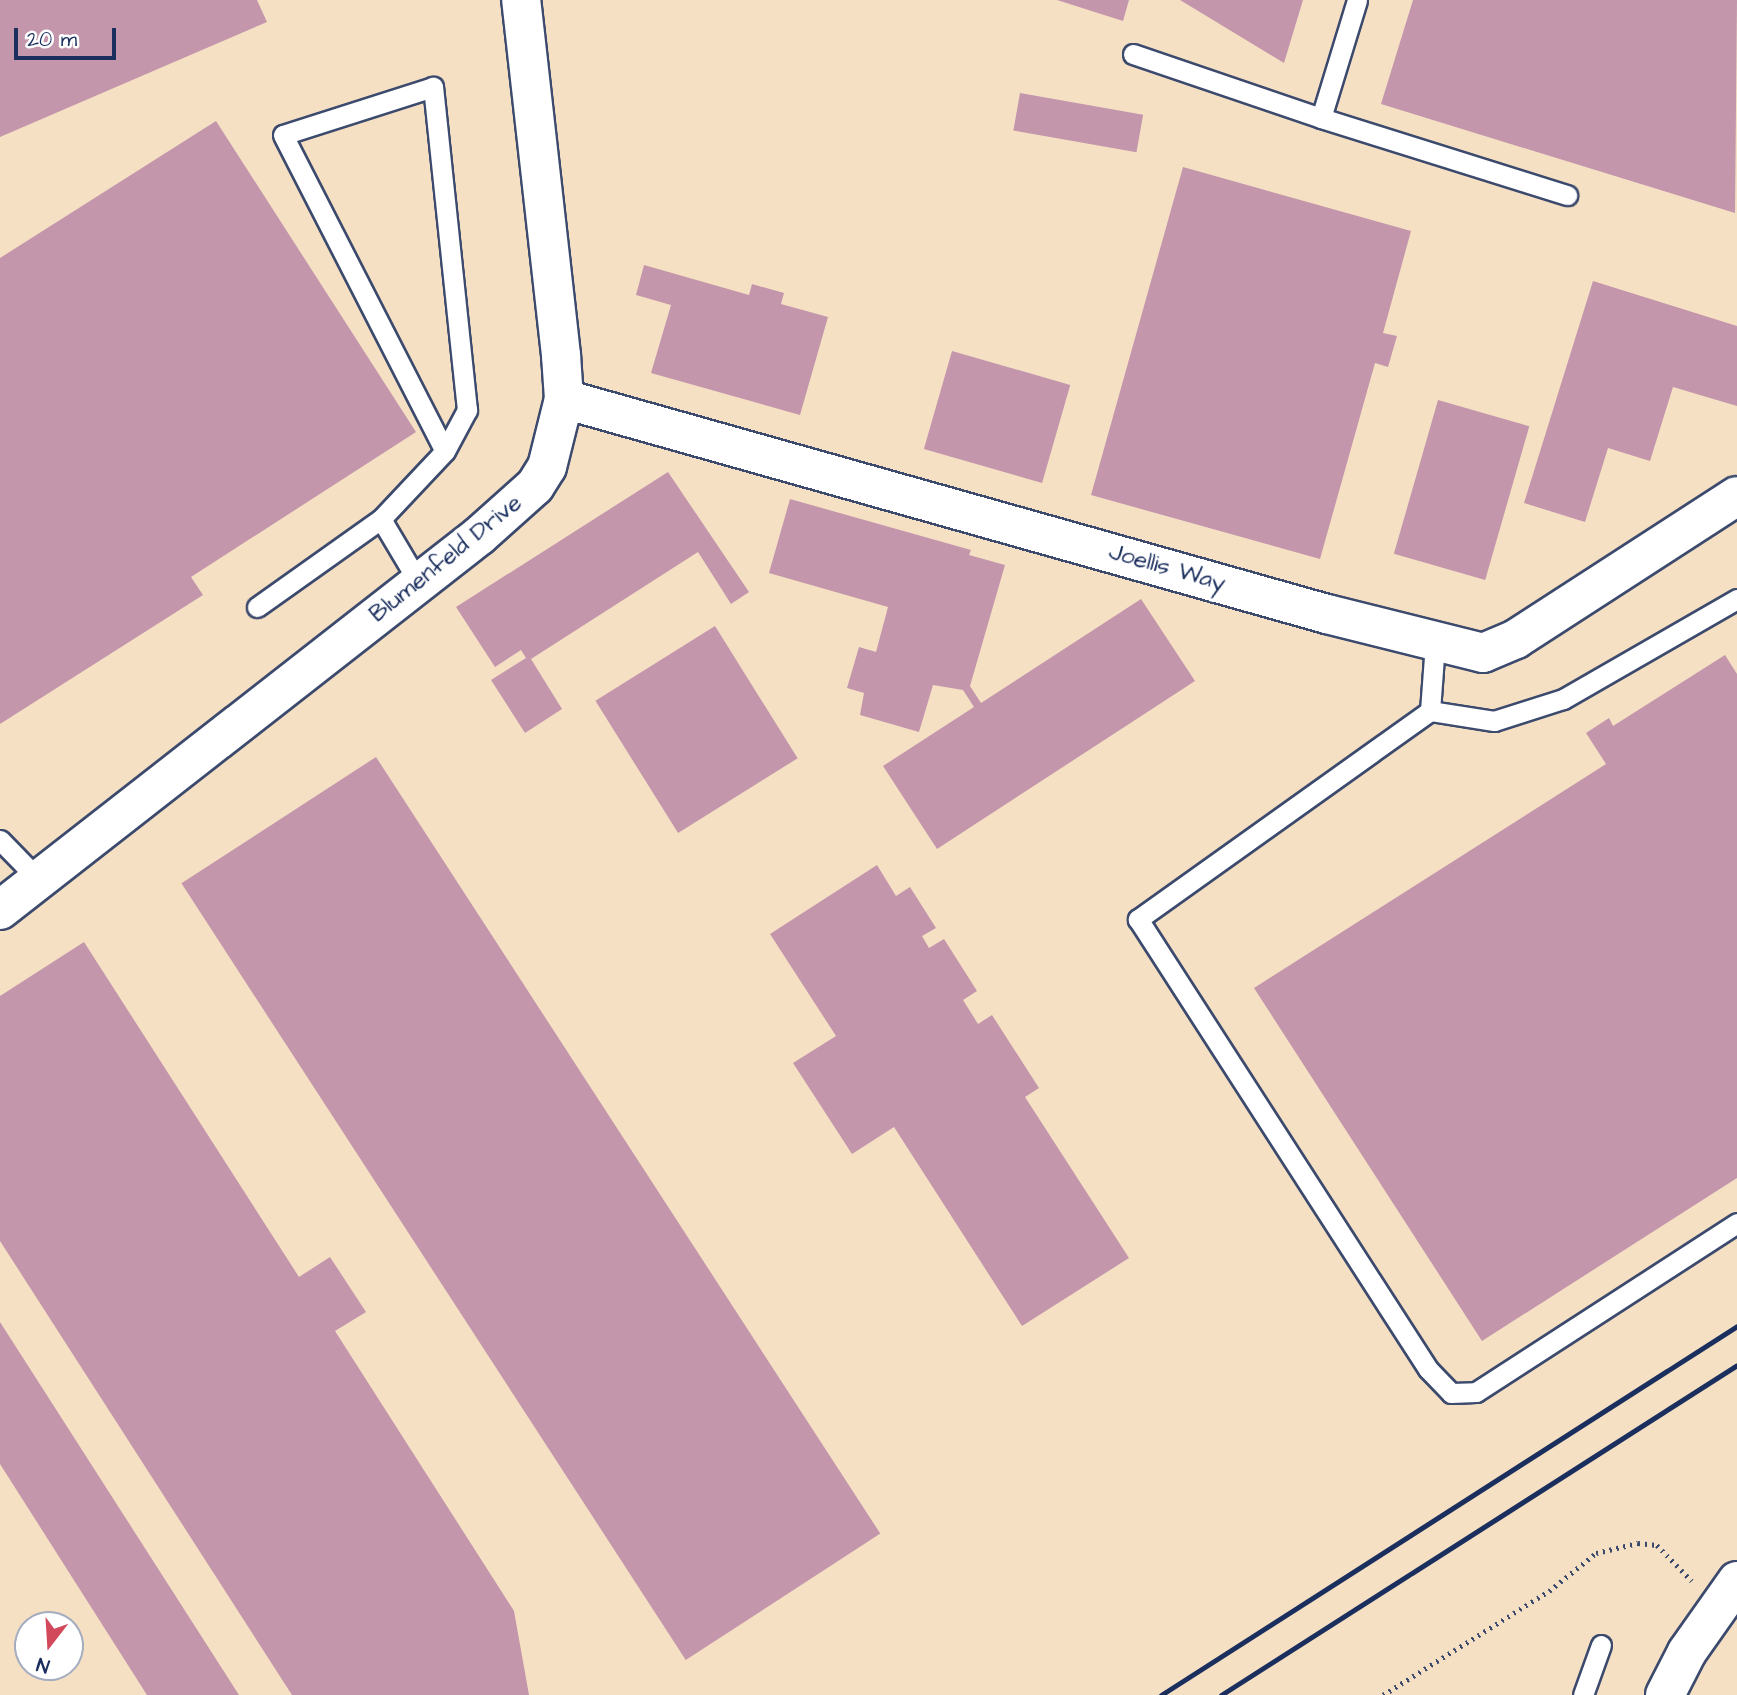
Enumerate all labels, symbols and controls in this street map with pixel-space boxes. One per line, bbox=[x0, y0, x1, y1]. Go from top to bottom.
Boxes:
scale bar bbox=[18, 14, 119, 58]
text: 20 m bbox=[27, 25, 77, 54]
street label: Blumenfeld Drive bbox=[364, 489, 528, 629]
street label: Joellis Way bbox=[1105, 538, 1229, 598]
north arrow bbox=[14, 1611, 84, 1681]
text: N bbox=[34, 1650, 53, 1679]

